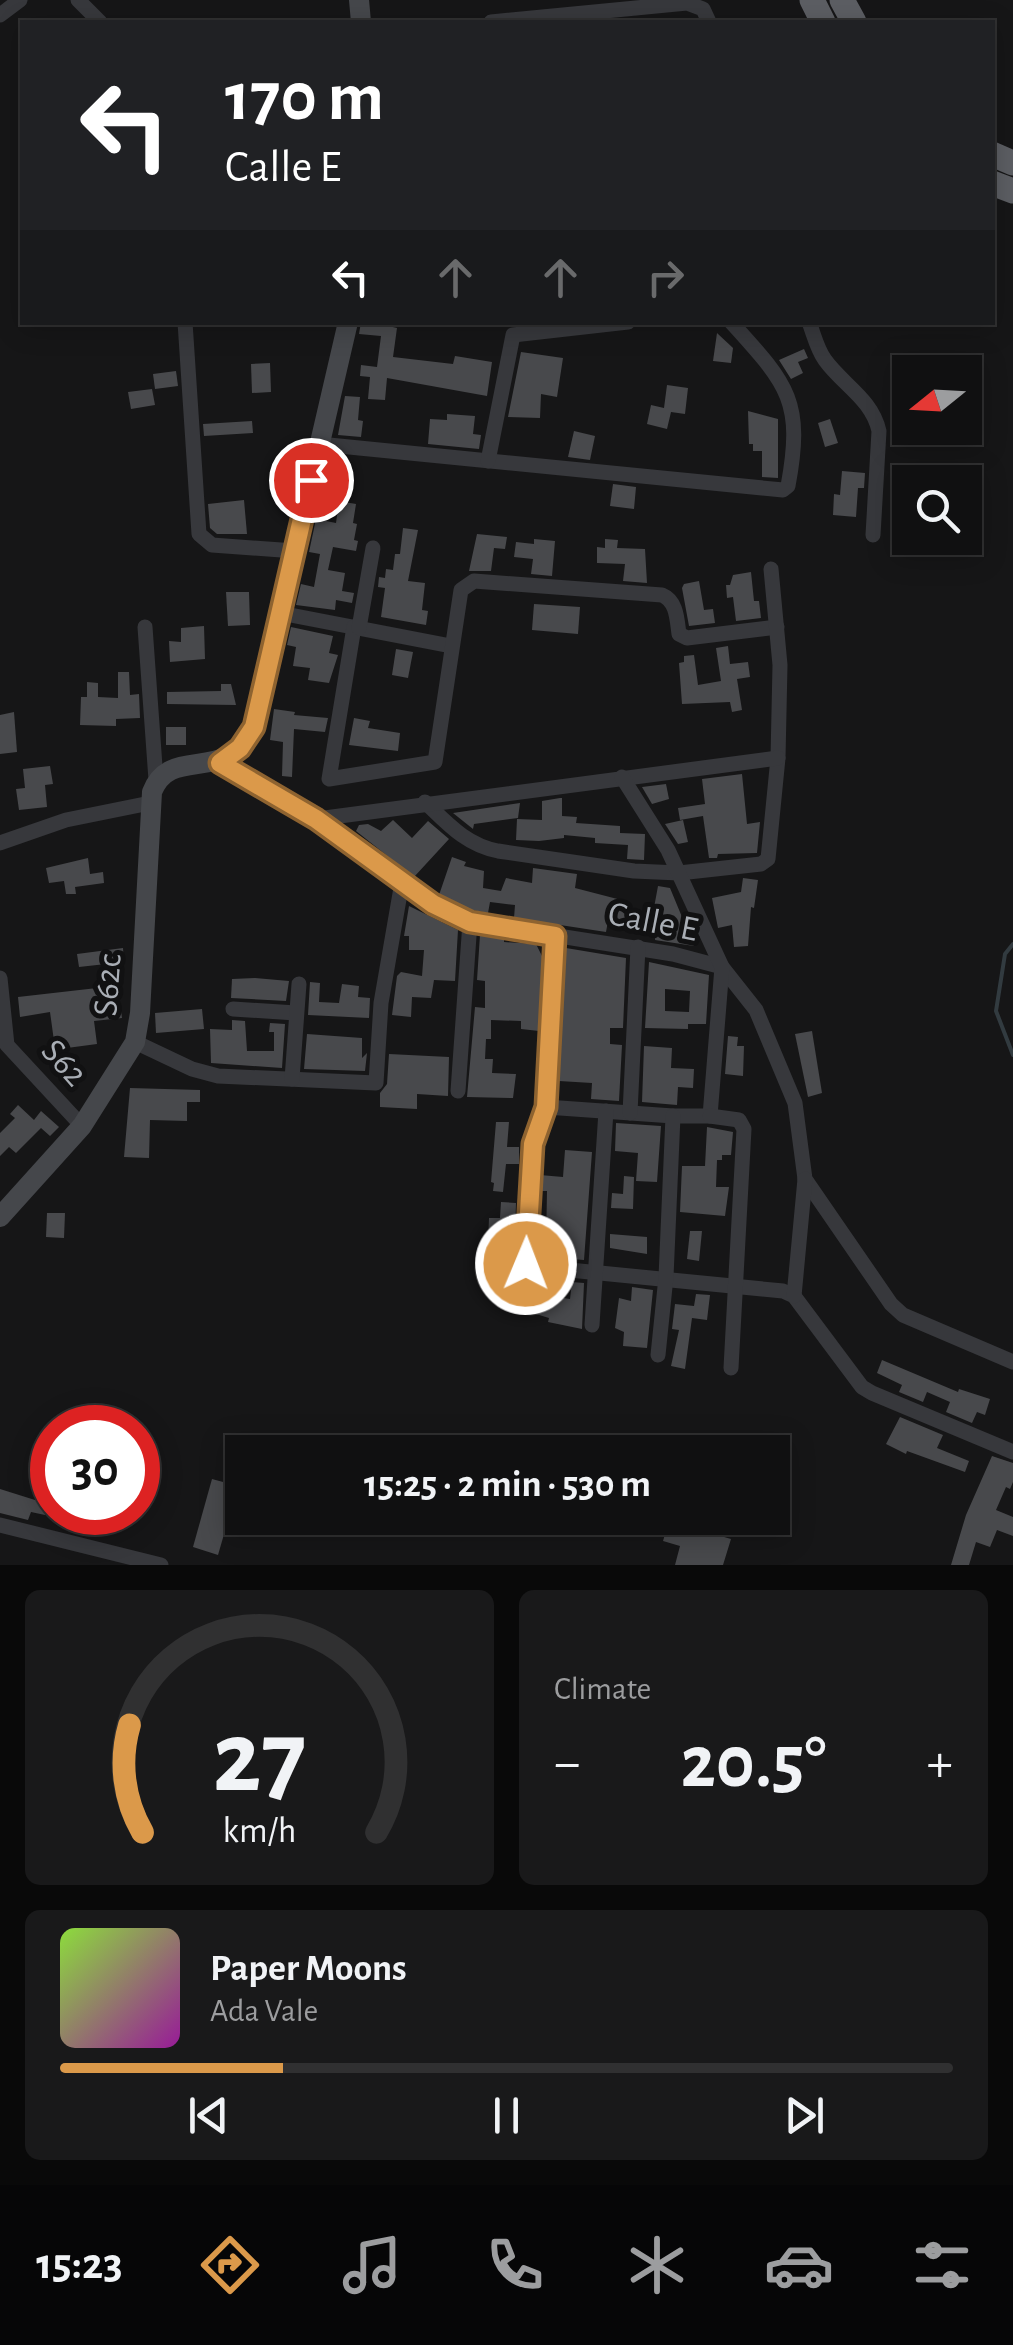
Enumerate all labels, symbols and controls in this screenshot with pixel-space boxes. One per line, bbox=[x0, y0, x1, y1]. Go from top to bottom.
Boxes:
icon: left bbox=[60, 60, 190, 190]
text: 170 m bbox=[225, 63, 384, 133]
text: Calle E bbox=[225, 145, 341, 190]
icon: left bbox=[323, 250, 378, 305]
icon: ahead bbox=[428, 250, 483, 305]
icon: ahead bbox=[533, 250, 588, 305]
icon: right bbox=[638, 250, 693, 305]
north arrow bbox=[892, 355, 982, 445]
map controls bbox=[892, 355, 982, 555]
pin bbox=[269, 438, 354, 523]
icon: arrive bbox=[284, 453, 339, 508]
button: search bbox=[892, 465, 982, 555]
street label: Calle E bbox=[605, 896, 701, 948]
street label: S62c bbox=[88, 953, 128, 1017]
street label: S62 bbox=[35, 1033, 93, 1093]
position arrow bbox=[474, 1212, 578, 1316]
speed limit sign: 30 bbox=[30, 1405, 160, 1535]
text: 15:25 · 2 min · 530 m bbox=[364, 1466, 651, 1504]
text: Climate bbox=[554, 1673, 651, 1705]
text: 27 bbox=[213, 1707, 306, 1811]
text: 20.5° bbox=[681, 1726, 826, 1801]
text: − bbox=[554, 1736, 580, 1791]
text: + bbox=[927, 1736, 953, 1791]
text: km/h bbox=[223, 1813, 296, 1849]
text: Paper Moons bbox=[210, 1950, 407, 1988]
text: Ada Vale bbox=[210, 1995, 318, 2027]
icon: previous bbox=[181, 2088, 236, 2143]
icon: pause bbox=[479, 2088, 534, 2143]
icon: next bbox=[777, 2088, 832, 2143]
icon: directions bbox=[195, 2230, 265, 2300]
icon: music bbox=[337, 2230, 407, 2300]
icon: phone bbox=[480, 2230, 550, 2300]
icon: climate bbox=[622, 2230, 692, 2300]
icon: car bbox=[764, 2230, 834, 2300]
icon: filters bbox=[907, 2230, 977, 2300]
text: 15:23 bbox=[36, 2242, 123, 2287]

